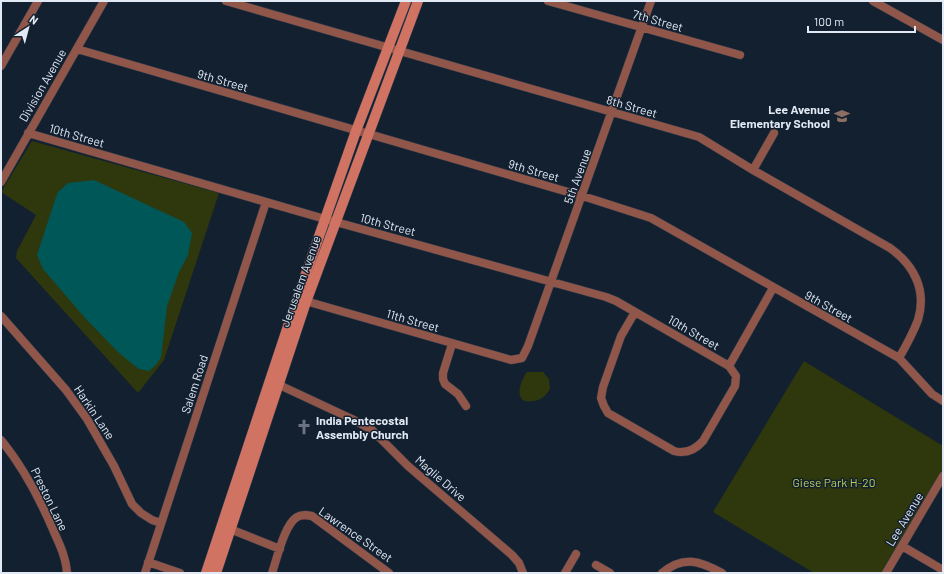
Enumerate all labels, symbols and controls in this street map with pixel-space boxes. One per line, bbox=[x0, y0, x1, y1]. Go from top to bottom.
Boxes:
street label: 7th Street bbox=[631, 6, 685, 34]
north arrow bbox=[8, 8, 48, 48]
scale bar bbox=[808, 8, 915, 34]
text: N bbox=[27, 12, 41, 27]
text: 100 m bbox=[814, 14, 844, 28]
street label: Division Avenue bbox=[16, 46, 68, 124]
street label: 9th Street bbox=[196, 66, 250, 94]
street label: 8th Street bbox=[605, 92, 659, 120]
place label: Lee Avenue Elementary School bbox=[730, 102, 830, 130]
school or university icon: Lee Avenue Elementary School bbox=[833, 107, 851, 125]
street label: 10th Street bbox=[48, 120, 106, 150]
street label: 5th Avenue bbox=[561, 147, 593, 205]
street label: 9th Street bbox=[507, 156, 561, 184]
street label: 10th Street bbox=[359, 210, 417, 238]
street label: Jerusalem Avenue bbox=[277, 234, 323, 328]
street label: 9th Street bbox=[803, 287, 855, 325]
street label: 11th Street bbox=[385, 306, 441, 334]
street label: 10th Street bbox=[666, 312, 722, 352]
street label: Salem Road bbox=[178, 353, 210, 415]
street label: Harkin Lane bbox=[72, 382, 118, 442]
place label: India Pentecostal Assembly Church bbox=[316, 413, 409, 441]
church icon: India Pentecostal Assembly Church bbox=[295, 418, 313, 436]
street label: Maglie Drive bbox=[413, 452, 469, 504]
street label: Preston Lane bbox=[29, 465, 71, 533]
park label: Giese Park H-20 bbox=[792, 475, 876, 489]
street label: Lee Avenue bbox=[883, 490, 925, 548]
street label: Lawrence Street bbox=[317, 503, 395, 565]

